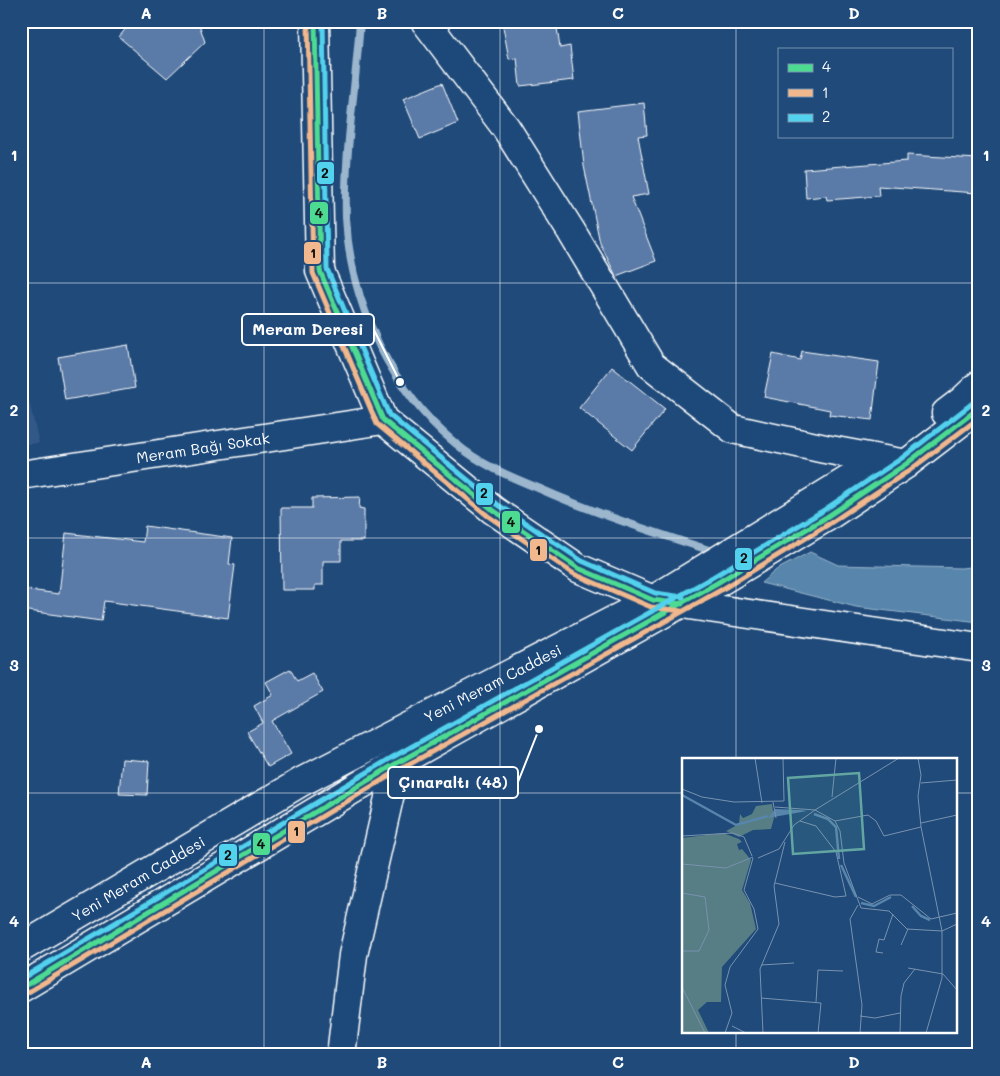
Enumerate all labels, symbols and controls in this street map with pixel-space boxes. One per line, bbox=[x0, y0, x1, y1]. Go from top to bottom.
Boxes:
text: A bbox=[140, 2, 152, 23]
text: B bbox=[377, 2, 387, 23]
text: C bbox=[612, 2, 624, 23]
text: D bbox=[848, 2, 860, 23]
legend bbox=[778, 48, 952, 138]
text: 4 bbox=[822, 56, 831, 76]
text: 1 bbox=[822, 82, 829, 102]
text: 2 bbox=[822, 106, 830, 126]
text: 1 bbox=[10, 144, 18, 165]
text: 1 bbox=[982, 144, 990, 165]
line badge: 2 bbox=[316, 161, 335, 185]
text: 2 bbox=[321, 163, 329, 182]
line badge: 4 bbox=[309, 201, 329, 225]
text: 4 bbox=[315, 203, 324, 222]
line badge: 1 bbox=[303, 241, 322, 265]
text: 1 bbox=[310, 243, 316, 262]
callout: Meram Deresi bbox=[242, 314, 374, 345]
text: Meram Deresi bbox=[252, 318, 364, 339]
text: 2 bbox=[10, 399, 19, 420]
text: 2 bbox=[982, 399, 991, 420]
street label: Meram Bağı Sokak bbox=[135, 427, 271, 467]
line badge: 2 bbox=[475, 482, 494, 506]
text: 2 bbox=[480, 483, 488, 502]
line badge: 4 bbox=[501, 510, 521, 534]
text: 4 bbox=[507, 512, 516, 531]
line badge: 1 bbox=[529, 538, 548, 562]
text: 1 bbox=[535, 540, 541, 559]
line badge: 2 bbox=[734, 547, 753, 571]
text: 2 bbox=[740, 548, 748, 567]
street label: Yeni Meram Caddesi bbox=[420, 639, 565, 727]
text: 3 bbox=[9, 654, 19, 675]
text: 3 bbox=[981, 654, 991, 675]
inset map bbox=[682, 758, 958, 1034]
callout: Çınaraltı (48) bbox=[388, 767, 518, 798]
text: Çınaraltı (48) bbox=[398, 771, 508, 792]
line badge: 1 bbox=[287, 820, 306, 844]
text: 1 bbox=[293, 821, 299, 840]
street label: Yeni Meram Caddesi bbox=[67, 831, 208, 926]
line badge: 4 bbox=[252, 832, 271, 856]
text: 4 bbox=[257, 834, 266, 853]
line badge: 2 bbox=[218, 843, 238, 867]
text: 2 bbox=[224, 845, 232, 864]
text: 4 bbox=[9, 910, 19, 931]
text: 4 bbox=[981, 910, 991, 931]
text: A bbox=[140, 1051, 152, 1072]
text: B bbox=[377, 1051, 387, 1072]
text: C bbox=[612, 1051, 624, 1072]
text: D bbox=[848, 1051, 860, 1072]

